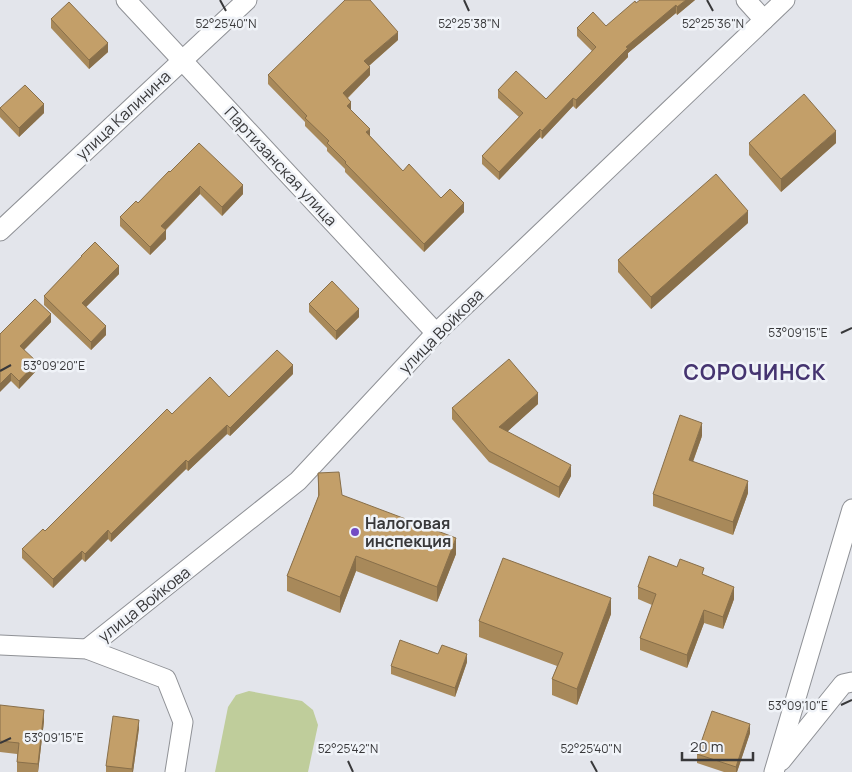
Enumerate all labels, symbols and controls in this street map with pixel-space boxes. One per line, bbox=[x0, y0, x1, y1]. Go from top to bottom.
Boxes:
text: 52°25'40"N bbox=[195, 15, 257, 32]
text: 52°25'38"N bbox=[438, 15, 500, 32]
text: 52°25'36"N bbox=[682, 15, 744, 32]
street label: улица Калинина bbox=[71, 65, 175, 165]
street label: Партизанская улица bbox=[220, 101, 342, 231]
street label: улица Войкова bbox=[394, 284, 488, 378]
text: 53°09'15"E bbox=[768, 324, 828, 341]
text: 53°09'20"E bbox=[23, 357, 85, 374]
district label: СОРОЧИНСК bbox=[684, 358, 826, 386]
place label: Налоговая инспекция bbox=[365, 512, 451, 552]
marker: Налоговая инспекция bbox=[349, 526, 361, 538]
street label: улица Войкова bbox=[93, 561, 195, 647]
text: 53°09'10"E bbox=[768, 697, 828, 714]
text: 53°09'15"E bbox=[24, 729, 84, 746]
scale bar bbox=[682, 730, 753, 762]
text: 20 m bbox=[690, 736, 723, 757]
text: 52°25'42"N bbox=[318, 740, 378, 757]
text: 52°25'40"N bbox=[560, 740, 622, 757]

